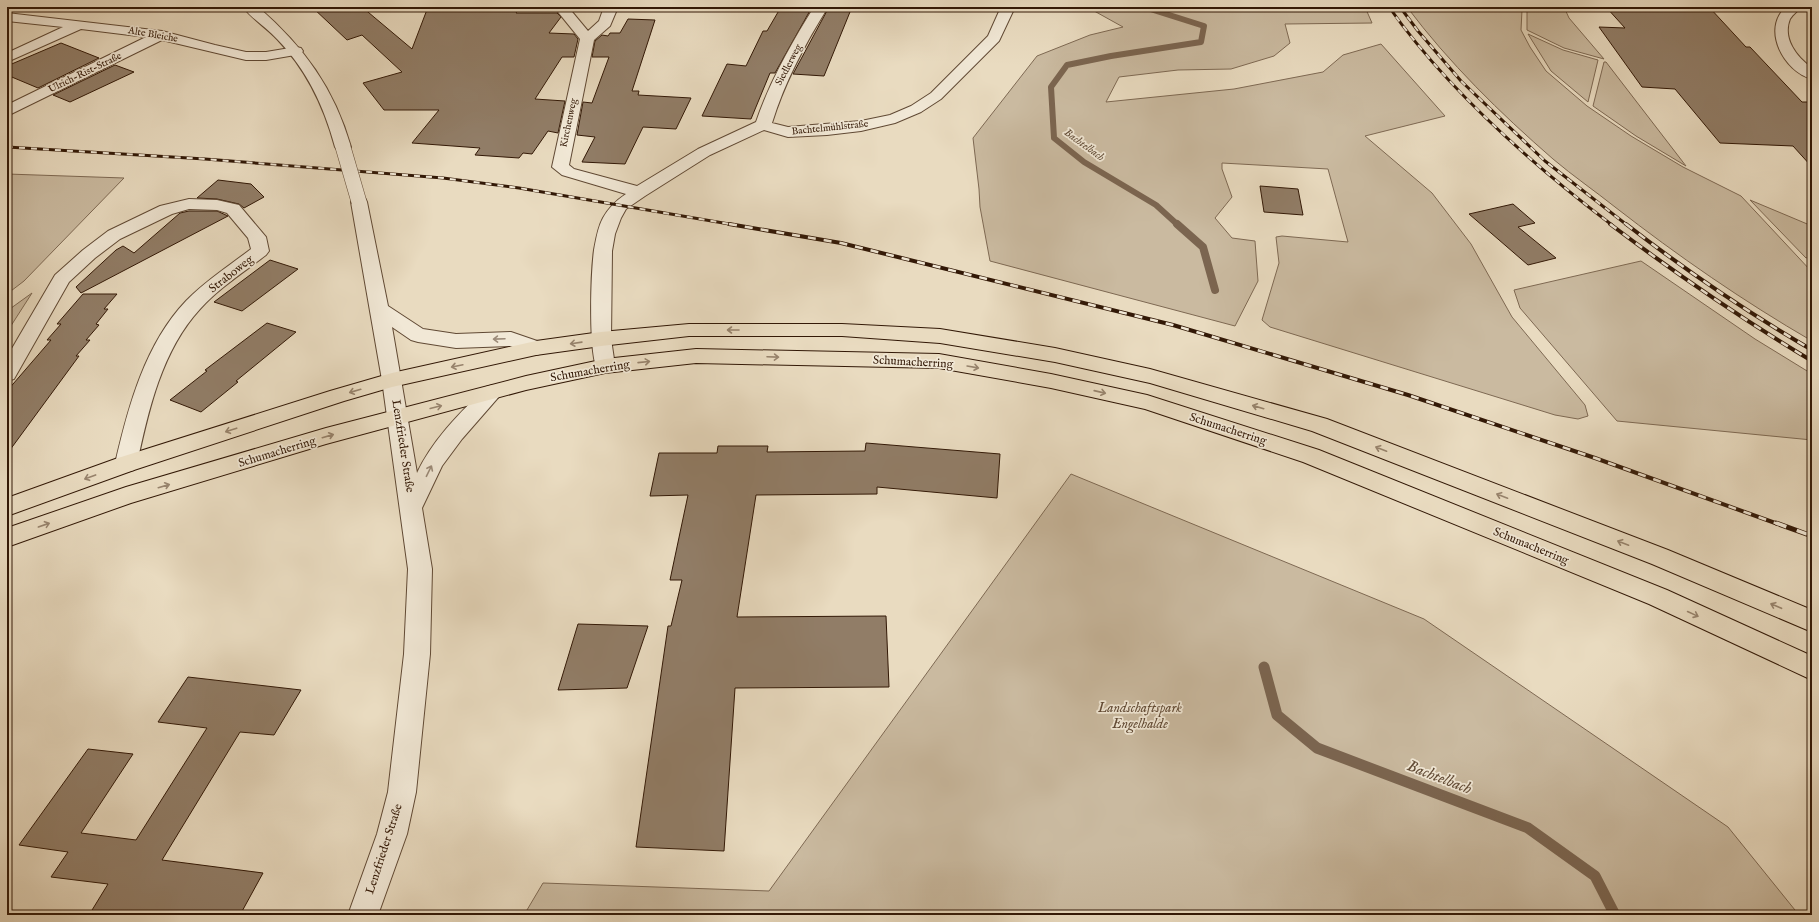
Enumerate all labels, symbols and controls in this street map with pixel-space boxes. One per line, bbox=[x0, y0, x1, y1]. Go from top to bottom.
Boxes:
street label: Alte Bleiche bbox=[126, 24, 179, 46]
street label: Siedlerweg bbox=[773, 41, 806, 88]
street label: Ulrich-Rist-Straße bbox=[46, 49, 124, 96]
street label: Kirchenweg bbox=[557, 97, 581, 149]
street label: Bachtelmühlstraße bbox=[791, 117, 869, 138]
water label: Bachtelbach bbox=[1061, 126, 1107, 165]
street label: Straboweg bbox=[206, 252, 257, 296]
one-way arrow bbox=[727, 326, 740, 334]
one-way arrow bbox=[493, 335, 506, 343]
one-way arrow bbox=[570, 339, 583, 347]
street label: Schumacherring bbox=[873, 352, 954, 372]
one-way arrow bbox=[766, 353, 779, 361]
street label: Schumacherring bbox=[549, 357, 631, 385]
one-way arrow bbox=[637, 358, 650, 366]
one-way arrow bbox=[451, 362, 464, 370]
one-way arrow bbox=[966, 363, 979, 371]
one-way arrow bbox=[349, 387, 362, 395]
one-way arrow bbox=[1094, 388, 1107, 396]
street label: Lenzfrieder Straße bbox=[388, 398, 418, 494]
one-way arrow bbox=[429, 402, 442, 410]
one-way arrow bbox=[1252, 403, 1265, 410]
street label: Schumacherring bbox=[1188, 409, 1269, 449]
one-way arrow bbox=[225, 427, 238, 434]
one-way arrow bbox=[322, 432, 335, 439]
street label: Schumacherring bbox=[236, 433, 318, 471]
one-way arrow bbox=[1375, 445, 1387, 452]
one-way arrow bbox=[426, 465, 433, 477]
one-way arrow bbox=[84, 474, 96, 482]
one-way arrow bbox=[157, 482, 170, 489]
one-way arrow bbox=[1497, 491, 1509, 499]
one-way arrow bbox=[37, 521, 49, 529]
street label: Schumacherring bbox=[1491, 524, 1571, 568]
one-way arrow bbox=[1618, 538, 1630, 546]
one-way arrow bbox=[1771, 602, 1783, 609]
one-way arrow bbox=[1687, 611, 1699, 618]
park label: Landschaftspark Engelhalde bbox=[1097, 699, 1182, 734]
water label: Bachtelbach bbox=[1404, 757, 1474, 800]
street label: Lenzfrieder Straße bbox=[362, 802, 406, 896]

